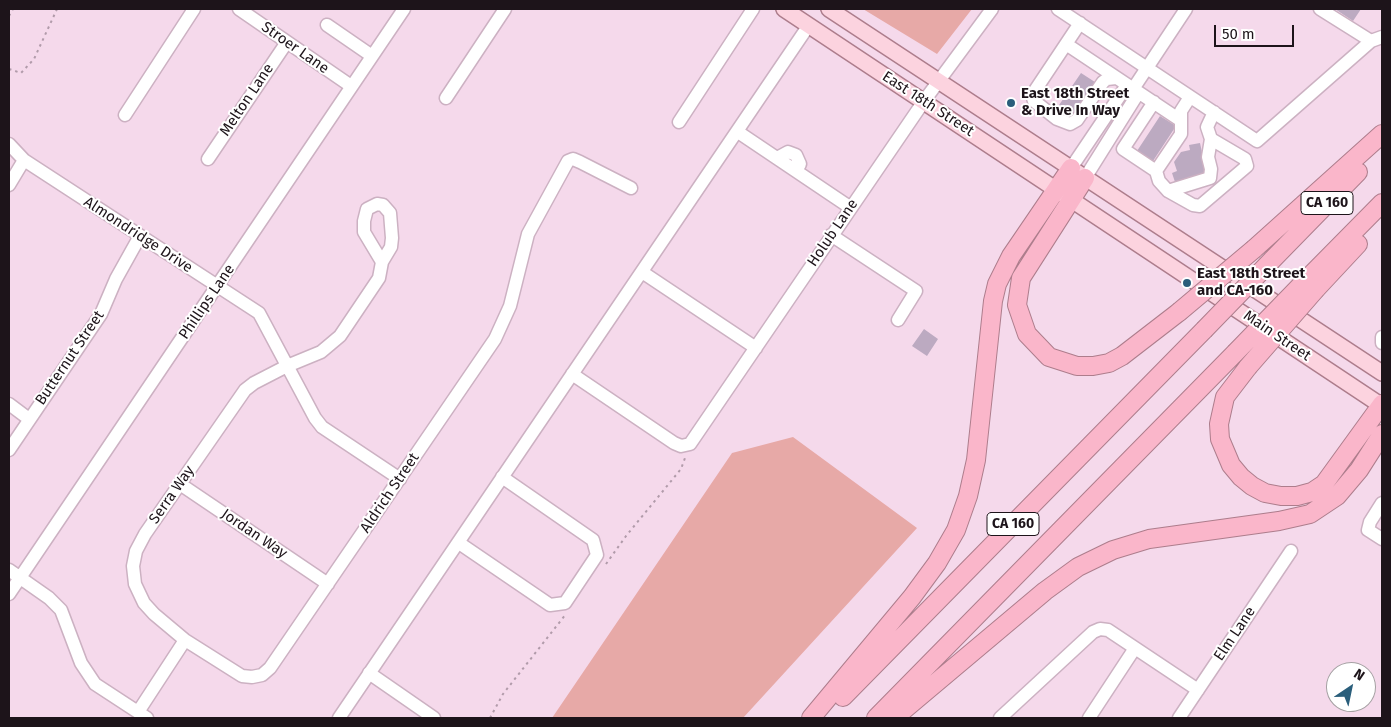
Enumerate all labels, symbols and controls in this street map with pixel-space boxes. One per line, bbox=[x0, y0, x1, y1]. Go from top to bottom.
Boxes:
scale bar bbox=[1216, 15, 1296, 47]
street label: Stroer Lane bbox=[258, 18, 332, 78]
text: 50 m bbox=[1222, 25, 1255, 43]
street label: Melton Lane bbox=[216, 60, 278, 140]
street label: East 18th Street bbox=[879, 68, 977, 140]
place label: East 18th Street & Drive In Way bbox=[1021, 85, 1129, 120]
marker: East 18th Street & Drive In Way bbox=[1005, 97, 1017, 109]
road number: CA 160 bbox=[1301, 192, 1353, 214]
street label: Almondridge Drive bbox=[80, 193, 196, 277]
street label: Holub Lane bbox=[804, 196, 862, 270]
street label: Phillips Lane bbox=[175, 261, 239, 343]
place label: East 18th Street and CA-160 bbox=[1197, 265, 1305, 300]
marker: East 18th Street and CA-160 bbox=[1181, 277, 1193, 289]
street label: Butternut Street bbox=[32, 307, 108, 409]
street label: Main Street bbox=[1240, 307, 1314, 365]
street label: Aldrich Street bbox=[357, 450, 423, 536]
street label: Serra Way bbox=[145, 462, 199, 528]
street label: Jordan Way bbox=[218, 505, 290, 563]
road number: CA 160 bbox=[987, 512, 1039, 536]
street label: Elm Lane bbox=[1210, 603, 1260, 665]
north arrow bbox=[1326, 662, 1376, 712]
text: N bbox=[1350, 665, 1368, 685]

